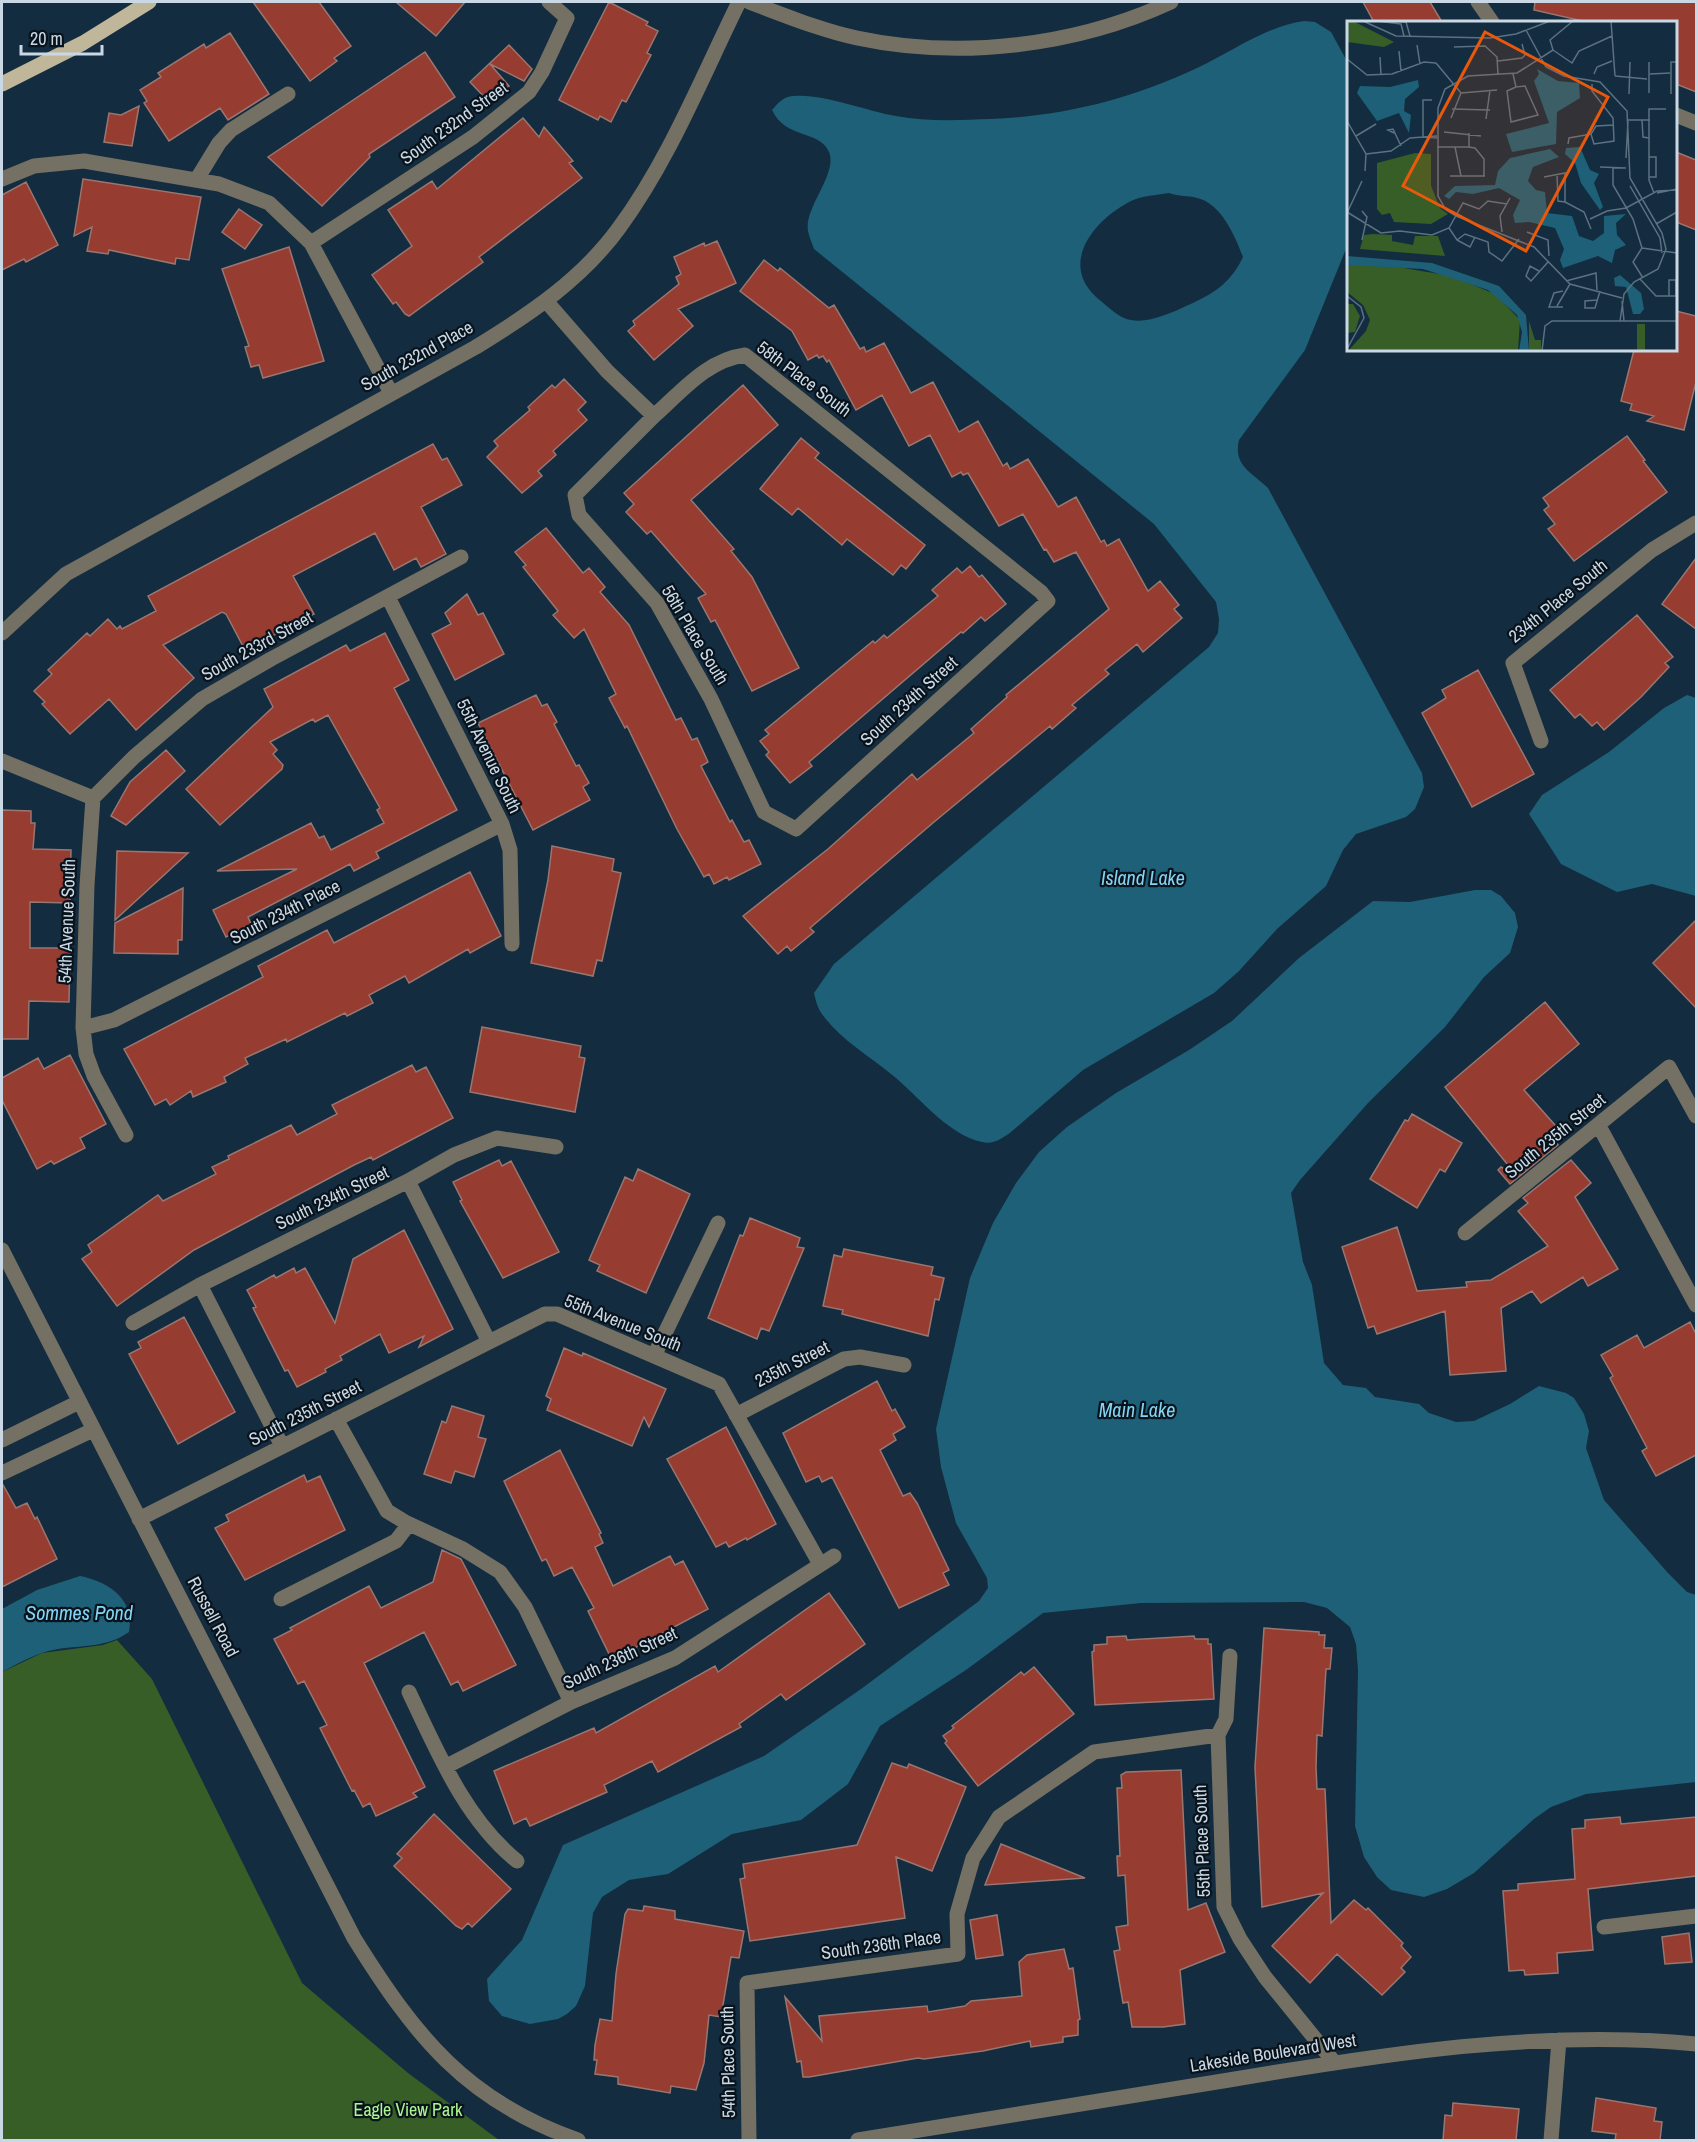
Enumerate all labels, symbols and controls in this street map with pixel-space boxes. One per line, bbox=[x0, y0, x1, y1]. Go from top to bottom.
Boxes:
scale bar bbox=[21, 18, 102, 56]
inset map bbox=[1347, 21, 1677, 351]
text: 20 m bbox=[30, 26, 63, 51]
street label: South 232nd Street bbox=[395, 75, 513, 170]
street label: South 232nd Place bbox=[356, 314, 477, 397]
street label: 58th Place South bbox=[752, 335, 857, 422]
street label: 234th Place South bbox=[1503, 553, 1612, 648]
street label: 56th Place South bbox=[656, 580, 735, 689]
street label: South 233rd Street bbox=[197, 605, 317, 687]
street label: South 234th Street bbox=[855, 650, 963, 751]
street label: 55th Avenue South bbox=[451, 694, 528, 817]
street label: 54th Avenue South bbox=[52, 858, 81, 984]
water label: Island Lake bbox=[1101, 864, 1185, 891]
street label: South 234th Place bbox=[225, 873, 344, 950]
street label: South 235th Street bbox=[1499, 1087, 1610, 1184]
street label: South 234th Street bbox=[271, 1159, 393, 1236]
street label: 55th Avenue South bbox=[561, 1288, 686, 1357]
street label: 235th Street bbox=[750, 1334, 833, 1393]
street label: South 235th Street bbox=[244, 1373, 365, 1452]
water label: Main Lake bbox=[1099, 1396, 1175, 1423]
street label: Russell Road bbox=[182, 1572, 245, 1661]
water label: Sommes Pond bbox=[25, 1599, 134, 1626]
street label: South 236th Street bbox=[559, 1620, 681, 1695]
street label: 55th Place South bbox=[1187, 1784, 1216, 1898]
street label: South 236th Place bbox=[819, 1924, 942, 1965]
street label: 54th Place South bbox=[714, 2006, 741, 2118]
street label: Lakeside Boulevard West bbox=[1188, 2027, 1358, 2078]
park label: Eagle View Park bbox=[354, 2097, 463, 2122]

